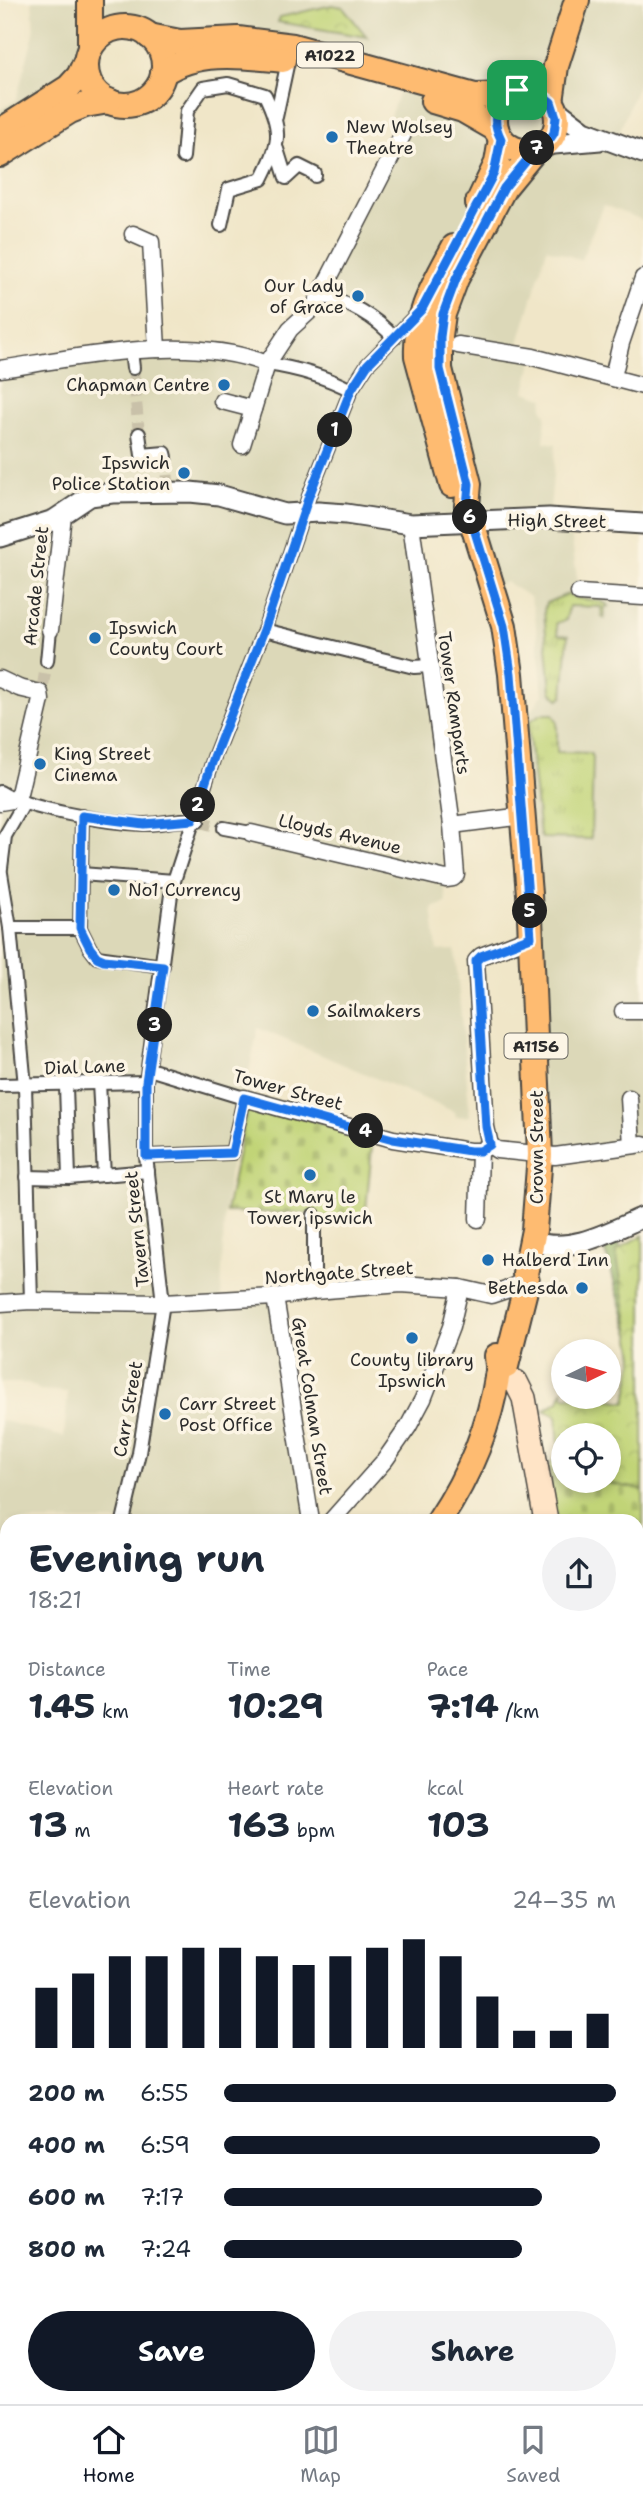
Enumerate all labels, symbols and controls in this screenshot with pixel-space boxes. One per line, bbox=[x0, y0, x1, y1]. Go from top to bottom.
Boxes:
road number: A1022 bbox=[297, 42, 363, 68]
pin bbox=[487, 60, 547, 120]
icon: arrive bbox=[498, 71, 536, 109]
place label: New Wolsey Theatre bbox=[346, 115, 453, 160]
marker: New Wolsey Theatre bbox=[324, 129, 340, 145]
pin: 7 bbox=[520, 130, 554, 166]
text: 7 bbox=[530, 135, 543, 160]
place label: Our Lady of Grace bbox=[264, 274, 344, 319]
marker: Our Lady of Grace bbox=[350, 288, 366, 304]
place label: Chapman Centre bbox=[66, 373, 210, 397]
marker: Chapman Centre bbox=[216, 377, 232, 393]
pin: 1 bbox=[318, 412, 352, 448]
text: 1 bbox=[330, 417, 339, 442]
place label: Ipswich Police Station bbox=[52, 451, 170, 496]
marker: Ipswich Police Station bbox=[176, 465, 192, 481]
pin: 6 bbox=[452, 500, 488, 534]
text: 6 bbox=[463, 504, 476, 529]
street label: High Street bbox=[507, 508, 607, 534]
street label: Arcade Street bbox=[18, 525, 54, 647]
place label: Ipswich County Court bbox=[109, 616, 223, 661]
marker: Ipswich County Court bbox=[87, 630, 103, 646]
street label: Tower Ramparts bbox=[432, 630, 476, 776]
place label: King Street Cinema bbox=[54, 742, 151, 787]
marker: King Street Cinema bbox=[32, 756, 48, 772]
pin: 2 bbox=[180, 788, 216, 822]
text: 2 bbox=[191, 792, 204, 817]
street label: Lloyds Avenue bbox=[276, 808, 404, 860]
place label: No1 Currency bbox=[128, 878, 241, 902]
marker: No1 Currency bbox=[106, 882, 122, 898]
pin: 5 bbox=[512, 894, 548, 928]
text: 5 bbox=[524, 898, 535, 923]
place label: Sailmakers bbox=[327, 999, 421, 1023]
marker: Sailmakers bbox=[305, 1003, 321, 1019]
pin: 3 bbox=[138, 1007, 172, 1042]
text: 3 bbox=[148, 1012, 161, 1037]
road number: A1156 bbox=[504, 1034, 568, 1058]
street label: Dial Lane bbox=[44, 1054, 126, 1080]
street label: Tower Street bbox=[231, 1064, 346, 1116]
street label: Crown Street bbox=[525, 1090, 549, 1204]
pin: 4 bbox=[348, 1114, 384, 1148]
text: 4 bbox=[359, 1118, 372, 1143]
marker: St Mary le Tower, ipswich bbox=[302, 1167, 318, 1183]
street label: Tavern Street bbox=[119, 1170, 155, 1288]
place label: St Mary le Tower, ipswich bbox=[247, 1185, 373, 1230]
place label: Halberd Inn bbox=[502, 1248, 609, 1272]
marker: Halberd Inn bbox=[480, 1252, 496, 1268]
street label: Northgate Street bbox=[264, 1256, 414, 1290]
place label: Bethesda bbox=[488, 1276, 568, 1300]
marker: Bethesda bbox=[574, 1280, 590, 1296]
street label: Great Colman Street bbox=[286, 1315, 338, 1497]
marker: County library Ipswich bbox=[404, 1330, 420, 1346]
north arrow bbox=[551, 1339, 621, 1409]
map controls bbox=[551, 1339, 621, 1493]
place label: County library Ipswich bbox=[350, 1348, 474, 1393]
street label: Carr Street bbox=[108, 1359, 148, 1459]
place label: Carr Street Post Office bbox=[179, 1392, 276, 1437]
marker: Carr Street Post Office bbox=[157, 1406, 173, 1422]
button: locate bbox=[551, 1423, 621, 1493]
text: Evening run bbox=[28, 1533, 265, 1584]
button: share bbox=[542, 1537, 616, 1611]
text: 18:21 bbox=[28, 1585, 82, 1615]
text: Distance bbox=[28, 1657, 106, 1682]
text: Time bbox=[227, 1657, 271, 1682]
text: Pace bbox=[427, 1657, 468, 1682]
text: 1.45 bbox=[28, 1682, 95, 1729]
text: 10:29 bbox=[227, 1682, 324, 1729]
text: 7:14 bbox=[427, 1682, 499, 1729]
text: km bbox=[95, 1699, 129, 1724]
text: /km bbox=[499, 1699, 539, 1724]
text: Elevation bbox=[28, 1776, 113, 1801]
text: Heart rate bbox=[227, 1776, 324, 1801]
text: kcal bbox=[427, 1776, 464, 1801]
text: 13 bbox=[28, 1801, 68, 1848]
text: 163 bbox=[227, 1801, 290, 1848]
text: 103 bbox=[427, 1801, 490, 1848]
text: m bbox=[68, 1818, 91, 1843]
text: bpm bbox=[290, 1818, 335, 1843]
text: Elevation bbox=[28, 1885, 131, 1915]
text: 24–35 m bbox=[512, 1885, 616, 1915]
text: 200 m bbox=[28, 2078, 105, 2108]
text: 6:55 bbox=[140, 2078, 189, 2108]
text: 400 m bbox=[28, 2130, 105, 2160]
text: 6:59 bbox=[140, 2130, 190, 2160]
text: 600 m bbox=[28, 2182, 105, 2212]
text: 7:17 bbox=[140, 2182, 184, 2212]
text: 800 m bbox=[28, 2234, 105, 2264]
text: 7:24 bbox=[140, 2234, 191, 2264]
button: Save bbox=[28, 2311, 315, 2391]
button: Share bbox=[329, 2311, 616, 2391]
tab: Home bbox=[83, 2421, 135, 2488]
tab: Map bbox=[300, 2421, 341, 2488]
tab: Saved bbox=[506, 2421, 560, 2488]

